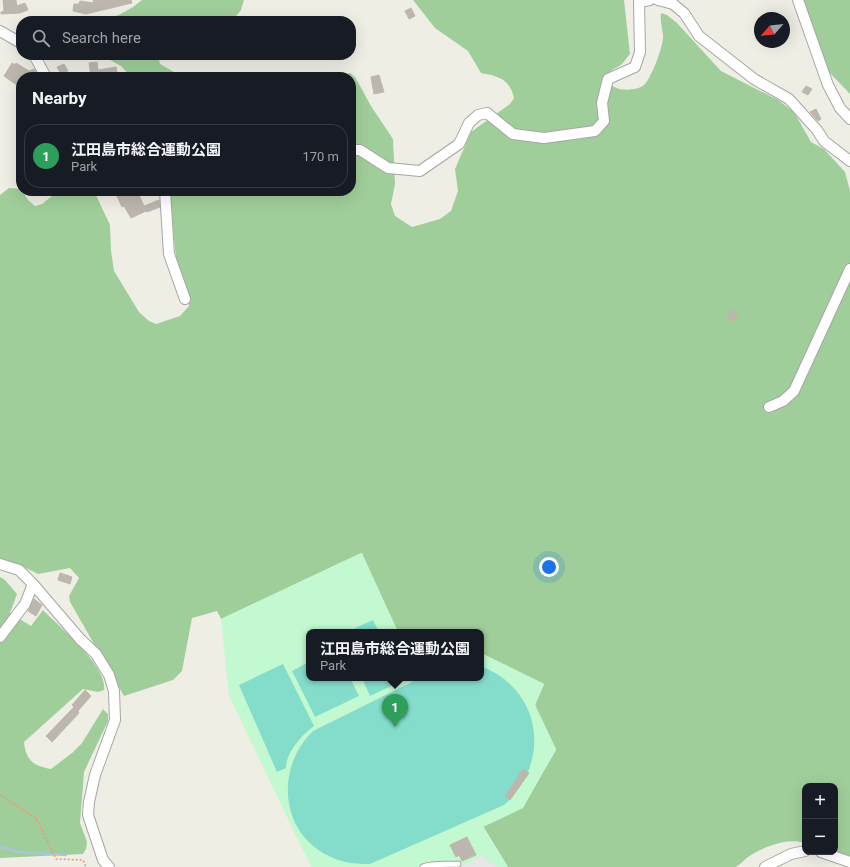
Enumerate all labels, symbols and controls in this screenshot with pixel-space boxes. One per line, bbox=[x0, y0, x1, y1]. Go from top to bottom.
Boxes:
north arrow bbox=[754, 12, 790, 48]
search box bbox=[16, 16, 356, 60]
icon: search bbox=[30, 27, 52, 49]
text: Search here bbox=[62, 29, 141, 47]
text: Nearby bbox=[32, 88, 87, 108]
text: 江田島市総合運動公園 bbox=[71, 141, 221, 159]
text: 1 bbox=[42, 149, 50, 164]
text: 170 m bbox=[302, 149, 339, 164]
text: Park bbox=[71, 159, 97, 174]
your location bbox=[539, 557, 559, 577]
popup bbox=[306, 629, 484, 681]
text: 江田島市総合運動公園 bbox=[320, 640, 470, 658]
text: Park bbox=[320, 658, 346, 673]
pin: 1 bbox=[382, 694, 408, 727]
map controls bbox=[802, 783, 838, 855]
button: + bbox=[802, 783, 838, 819]
button: − bbox=[802, 819, 838, 855]

